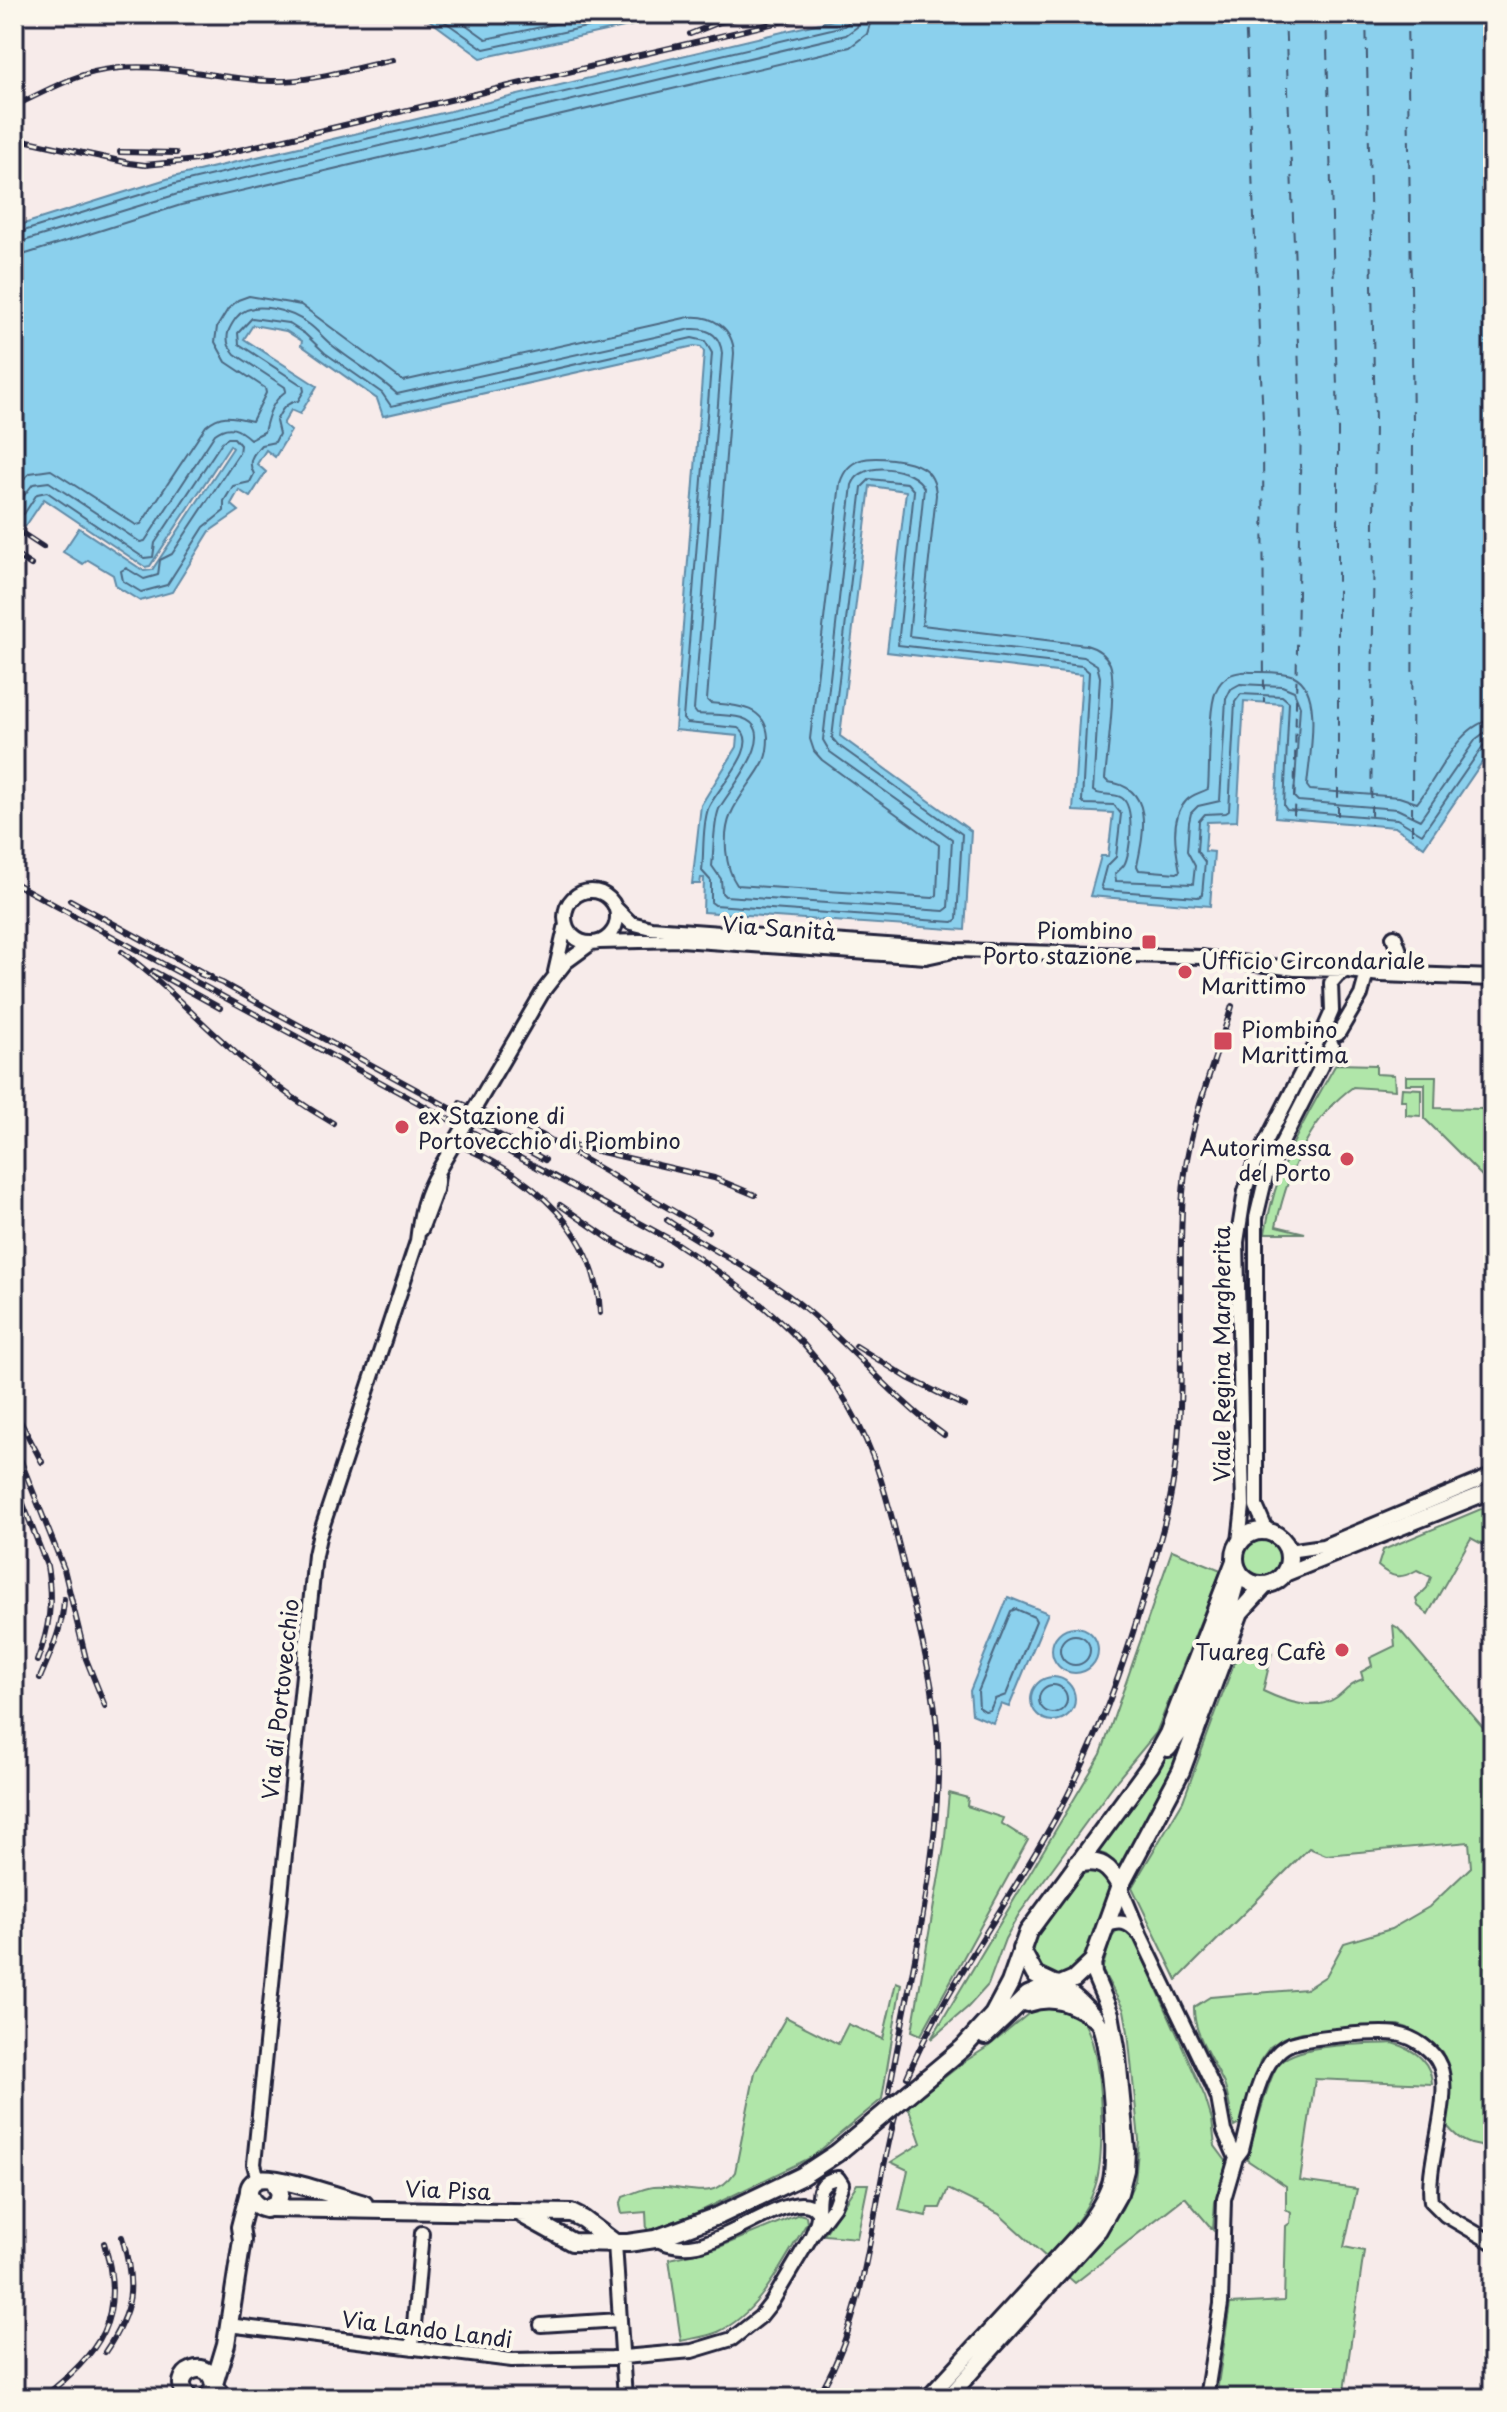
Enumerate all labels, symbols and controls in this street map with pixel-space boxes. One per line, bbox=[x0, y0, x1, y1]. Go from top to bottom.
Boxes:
street label: Via Sanità bbox=[721, 907, 837, 947]
place label: Piombino Porto stazione bbox=[983, 913, 1133, 971]
marker: Piombino Porto stazione bbox=[1140, 933, 1158, 951]
place label: Ufficio Circondariale Marittimo bbox=[1201, 943, 1425, 1001]
marker: Ufficio Circondariale Marittimo bbox=[1176, 963, 1194, 981]
place label: Piombino Marittima bbox=[1241, 1012, 1348, 1070]
marker: Piombino Marittima bbox=[1212, 1030, 1234, 1052]
place label: ex Stazione di Portovecchio di Piombino bbox=[418, 1098, 681, 1156]
marker: ex Stazione di Portovecchio di Piombino bbox=[393, 1118, 411, 1136]
place label: Autorimessa del Porto bbox=[1200, 1130, 1331, 1188]
marker: Autorimessa del Porto bbox=[1338, 1150, 1356, 1168]
street label: Viale Regina Margherita bbox=[1204, 1226, 1237, 1482]
street label: Via di Portovecchio bbox=[252, 1597, 306, 1801]
place label: Tuareg Cafè bbox=[1195, 1634, 1326, 1667]
marker: Tuareg Cafè bbox=[1333, 1641, 1351, 1659]
street label: Via Pisa bbox=[405, 2171, 492, 2207]
street label: Via Lando Landi bbox=[340, 2301, 514, 2355]

